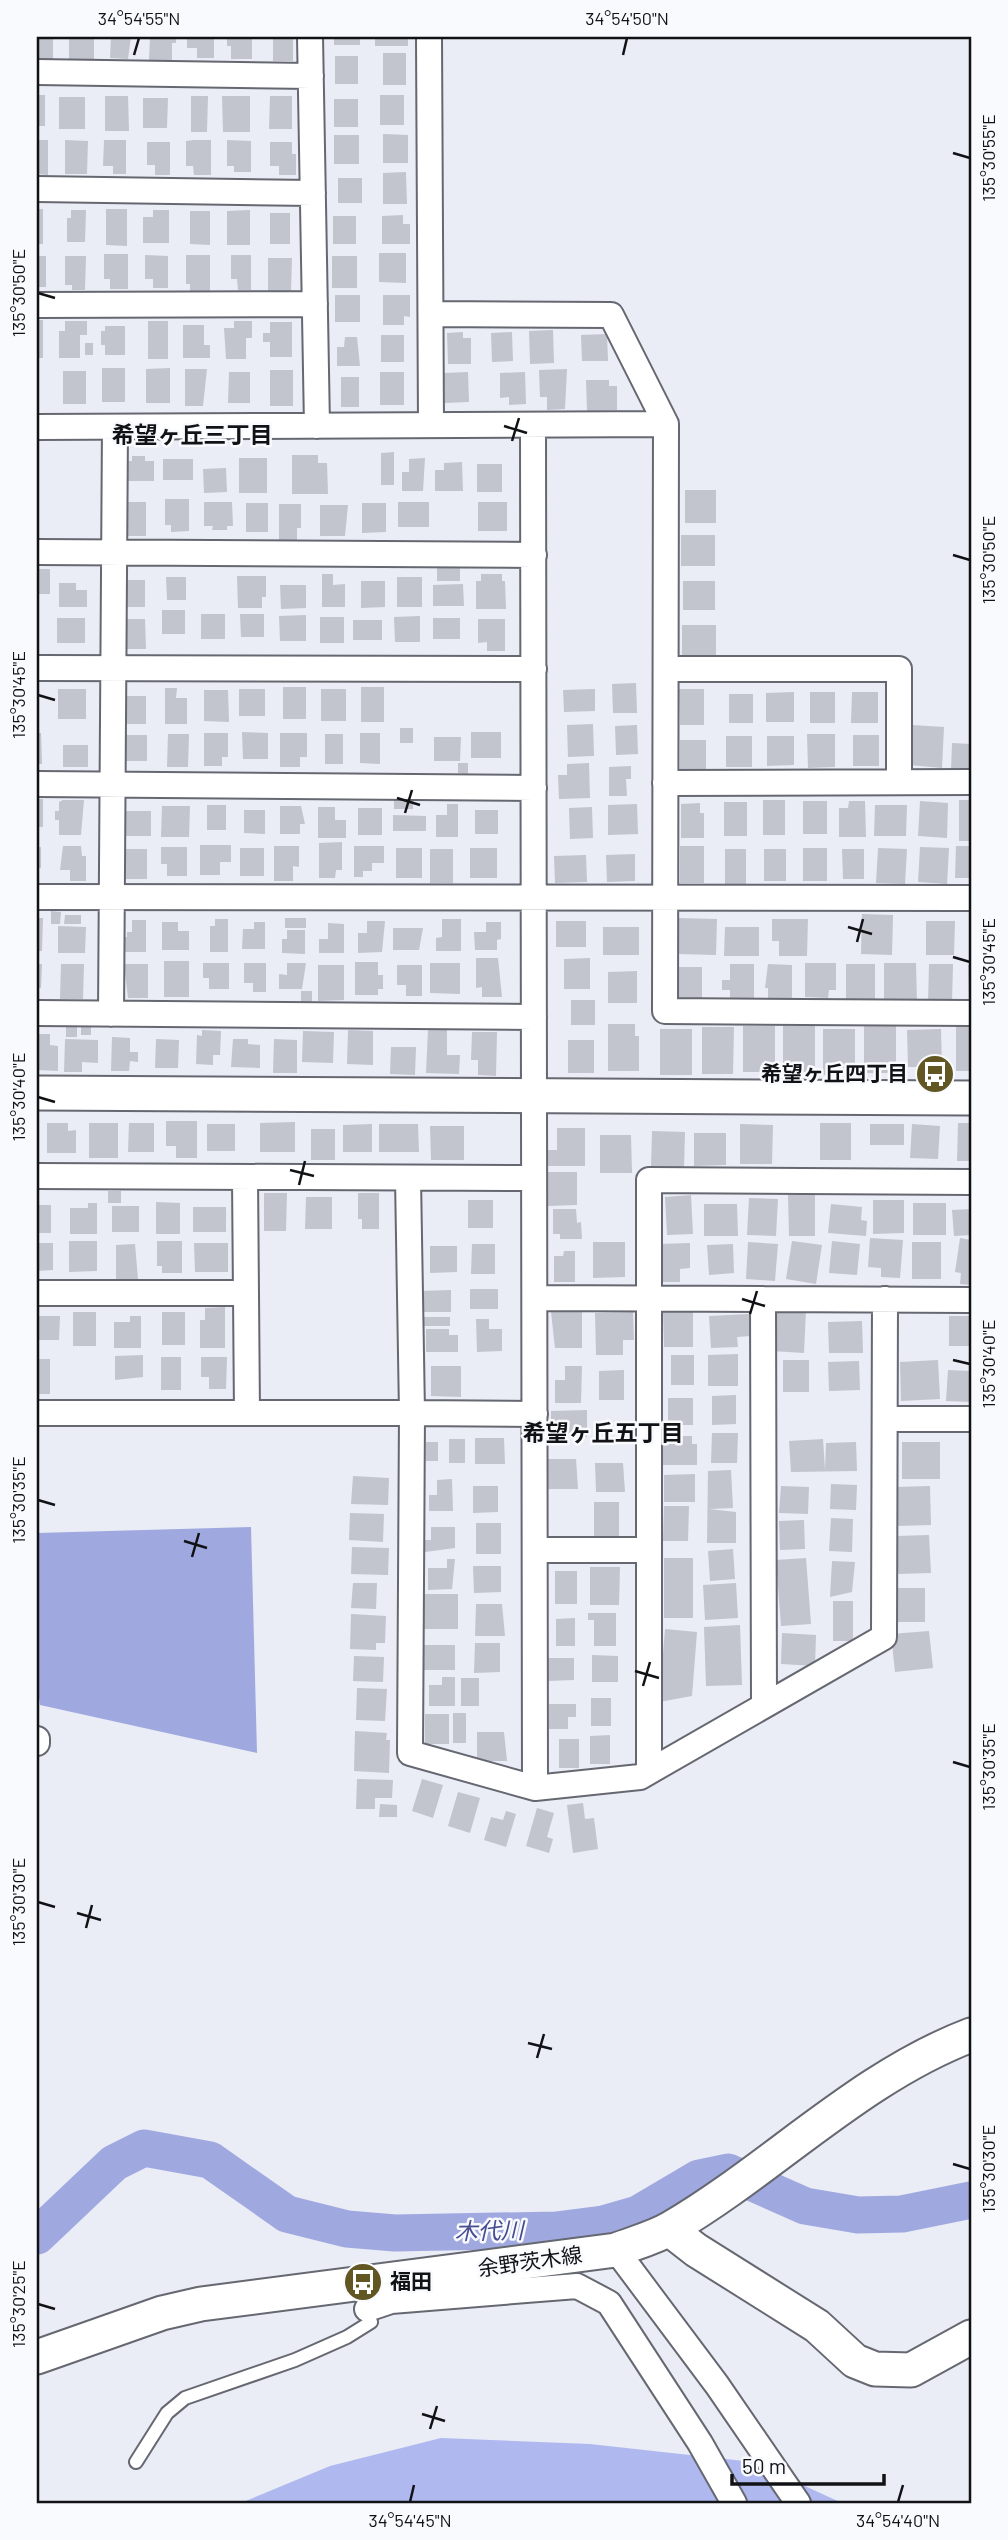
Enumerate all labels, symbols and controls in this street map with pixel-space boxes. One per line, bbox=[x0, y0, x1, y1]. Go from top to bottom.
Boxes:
text: 34°54'55"N bbox=[98, 7, 180, 29]
text: 34°54'50"N bbox=[585, 7, 669, 29]
text: 135°30'55"E bbox=[977, 114, 999, 202]
text: 135°30'50"E bbox=[7, 249, 29, 337]
district label: 希望ヶ丘三丁目 bbox=[112, 420, 273, 448]
text: 135°30'50"E bbox=[977, 516, 999, 604]
text: 135°30'45"E bbox=[7, 651, 29, 739]
text: 135°30'45"E bbox=[977, 918, 999, 1006]
text: 135°30'40"E bbox=[7, 1052, 29, 1142]
bus stop icon: 希望ヶ丘四丁目 bbox=[914, 1053, 956, 1095]
place label: 希望ヶ丘四丁目 bbox=[761, 1060, 908, 1085]
text: 135°30'40"E bbox=[977, 1319, 999, 1409]
district label: 希望ヶ丘五丁目 bbox=[523, 1418, 684, 1446]
text: 135°30'35"E bbox=[7, 1456, 29, 1544]
text: 135°30'35"E bbox=[977, 1723, 999, 1811]
text: 135°30'30"E bbox=[7, 1858, 29, 1946]
text: 135°30'30"E bbox=[977, 2125, 999, 2213]
water label: 木代川 bbox=[454, 2215, 527, 2245]
street label: 余野茨木線 bbox=[476, 2241, 584, 2280]
text: 135°30'25"E bbox=[7, 2260, 29, 2348]
bus stop icon: 福田 bbox=[342, 2261, 384, 2303]
place label: 福田 bbox=[390, 2268, 432, 2293]
scale bar bbox=[732, 2442, 884, 2486]
text: 50 m bbox=[742, 2453, 786, 2478]
text: 34°54'45"N bbox=[368, 2509, 452, 2531]
text: 34°54'40"N bbox=[856, 2509, 940, 2531]

